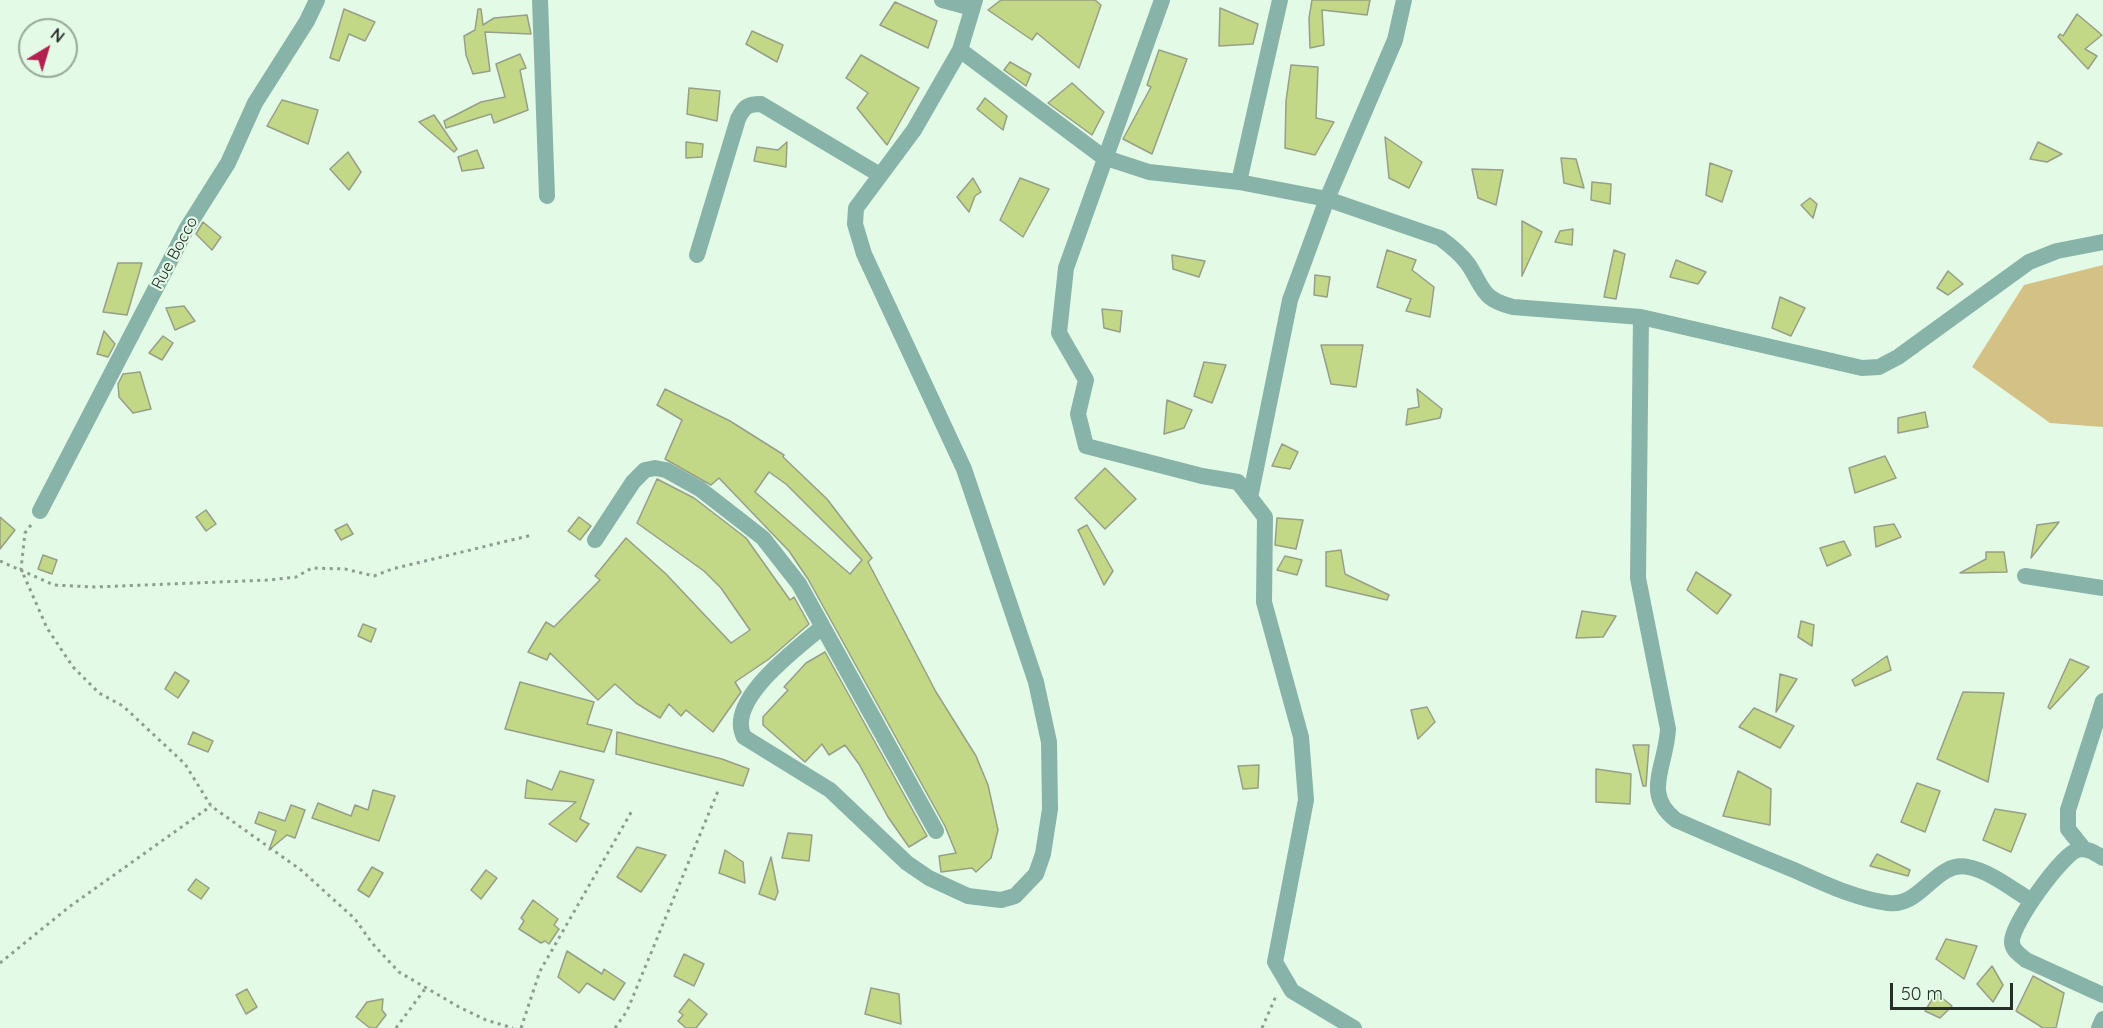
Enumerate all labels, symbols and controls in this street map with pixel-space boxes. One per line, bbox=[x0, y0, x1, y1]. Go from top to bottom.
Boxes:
north arrow bbox=[18, 18, 78, 78]
text: N bbox=[47, 24, 69, 47]
street label: Rue Bocco bbox=[148, 213, 202, 293]
scale bar bbox=[1893, 971, 2016, 1009]
text: 50 m bbox=[1901, 982, 1943, 1005]

